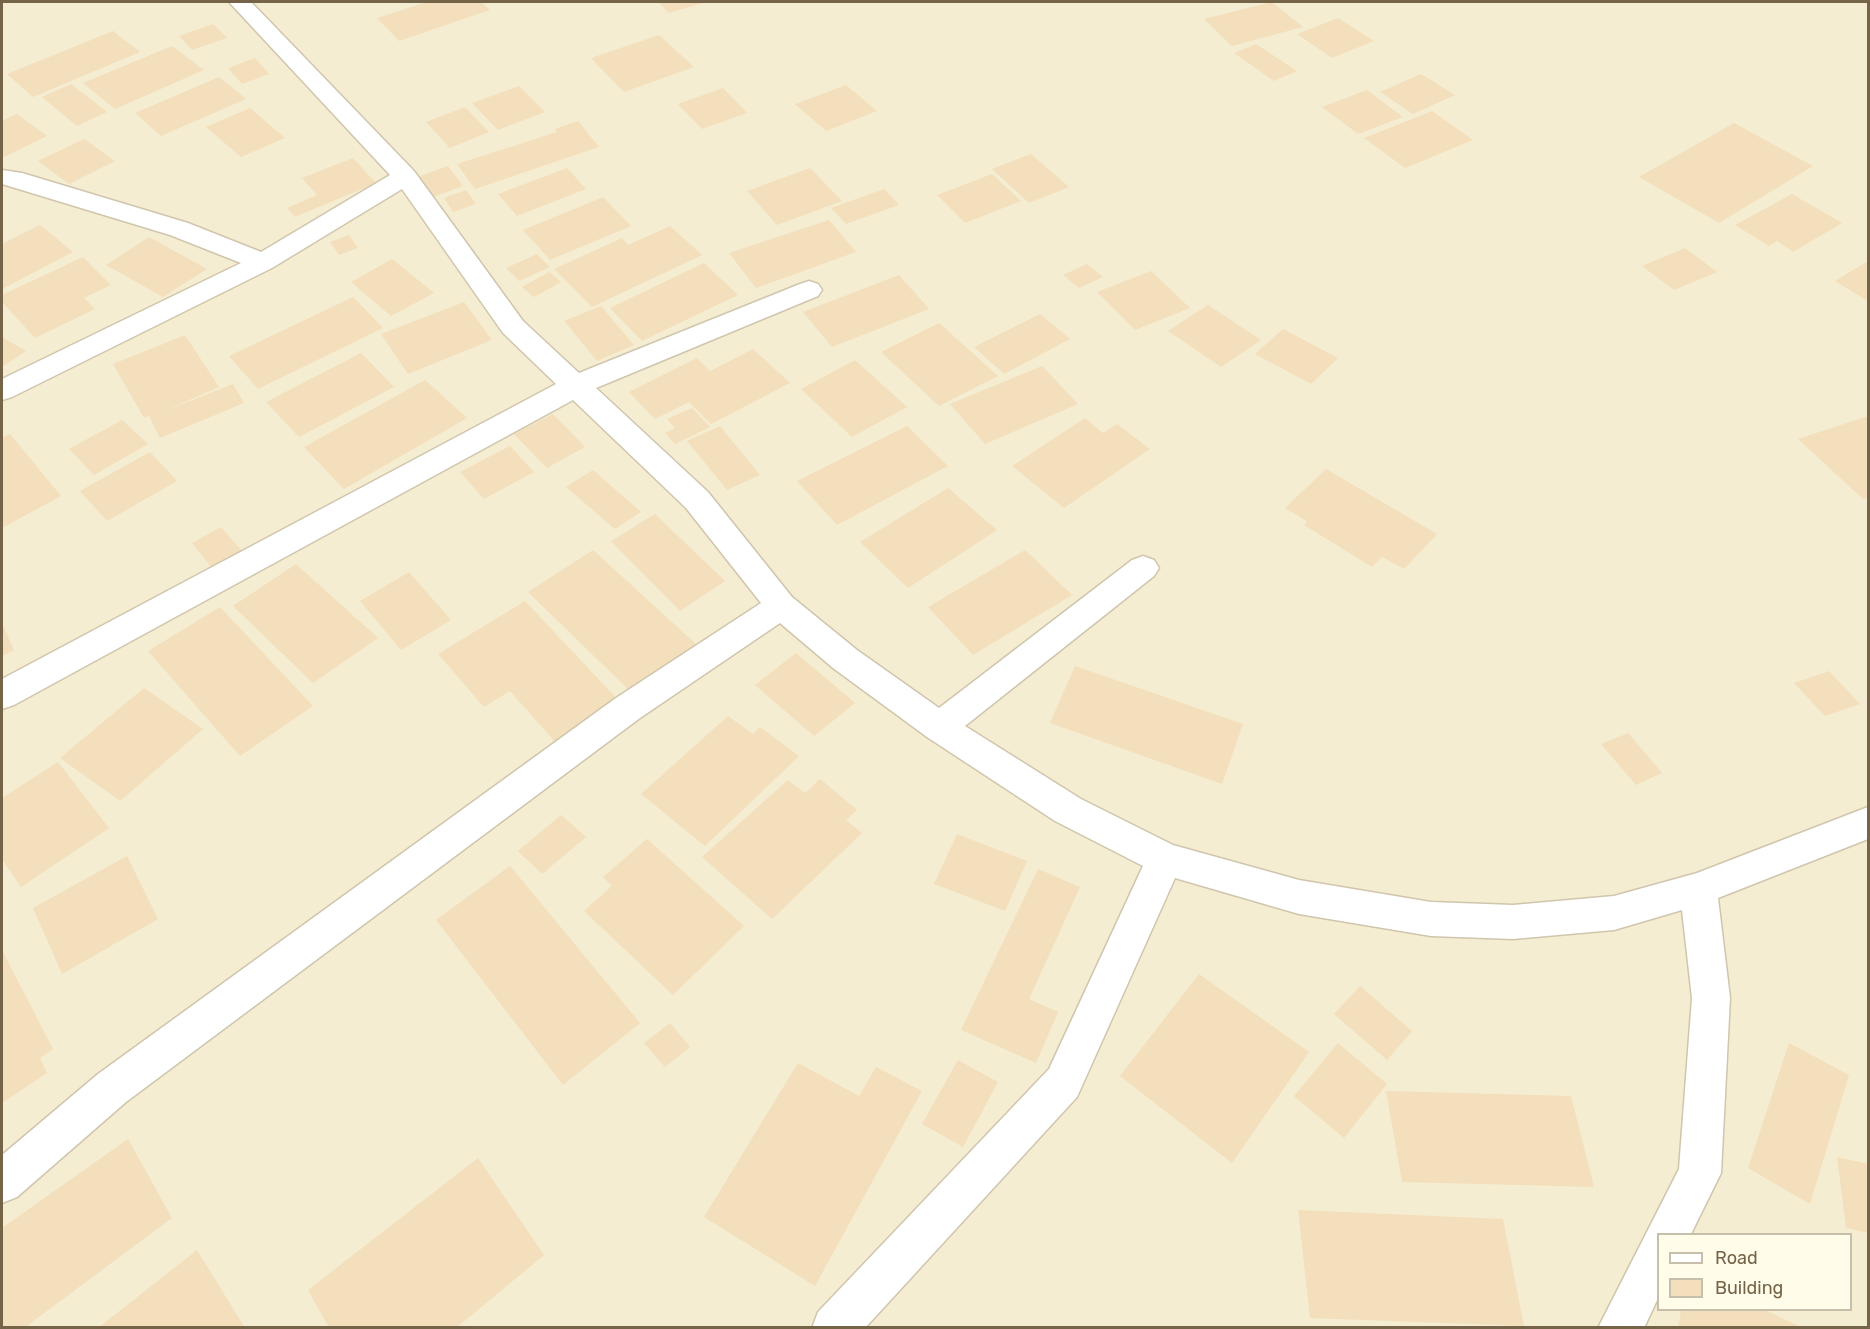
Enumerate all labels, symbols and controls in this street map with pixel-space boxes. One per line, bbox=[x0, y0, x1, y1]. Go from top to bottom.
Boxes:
legend bbox=[1657, 1233, 1852, 1311]
text: Road bbox=[1715, 1247, 1758, 1269]
text: Building bbox=[1715, 1277, 1783, 1299]

